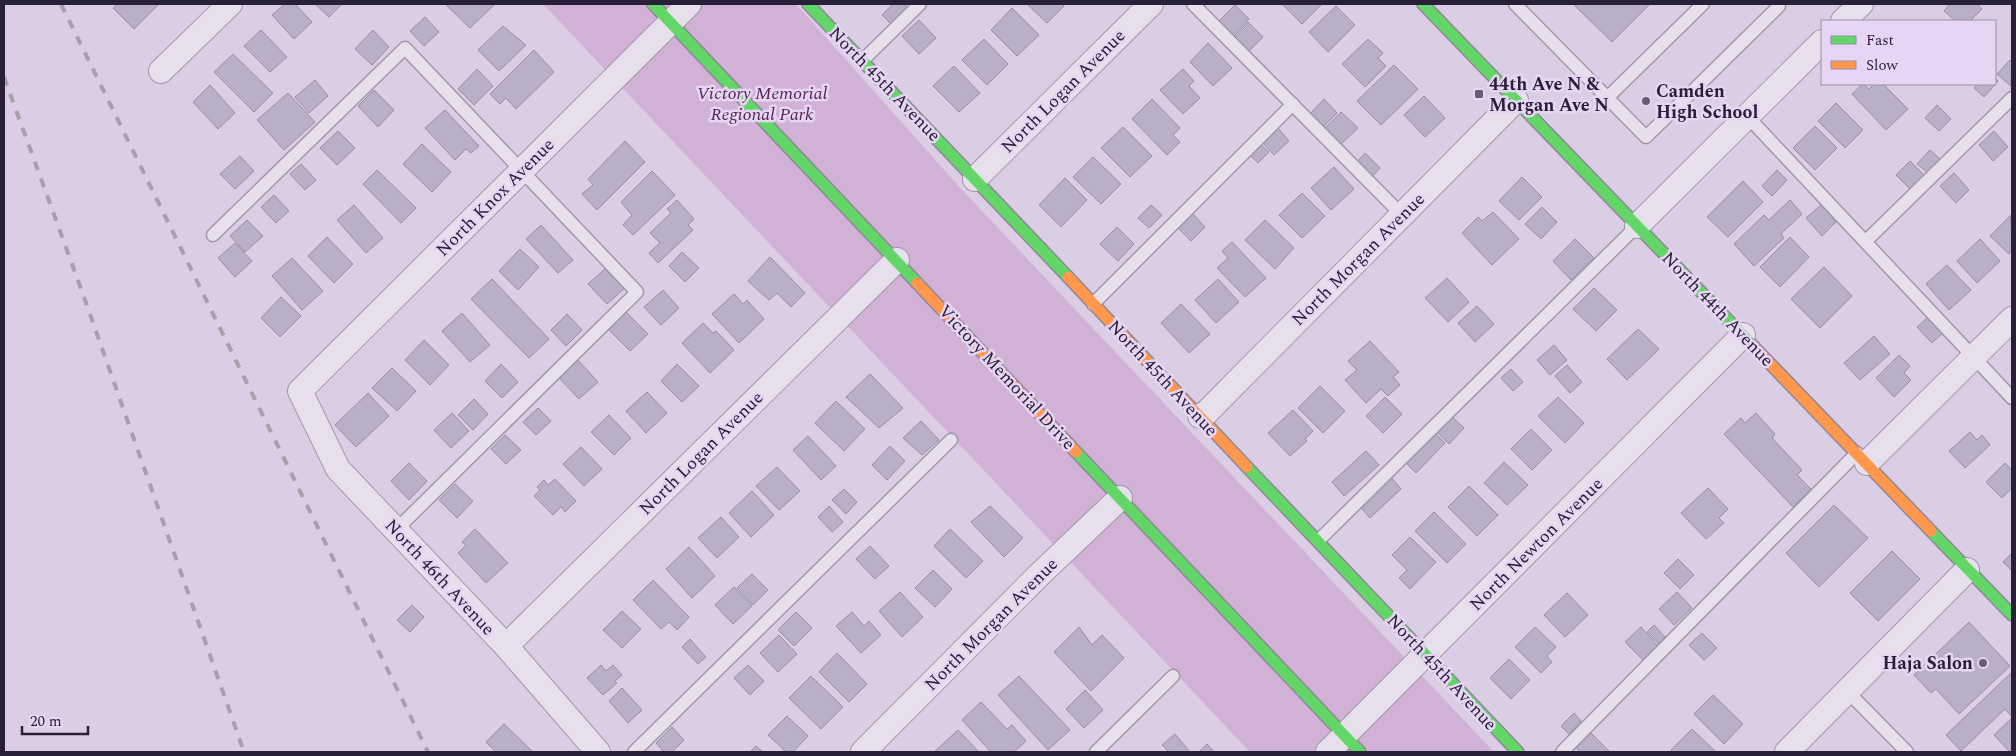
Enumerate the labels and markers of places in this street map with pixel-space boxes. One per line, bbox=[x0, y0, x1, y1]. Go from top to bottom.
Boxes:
place label: 44th Ave N & Morgan Ave N bbox=[1489, 71, 1609, 119]
place label: Camden High School bbox=[1656, 78, 1758, 126]
marker: 44th Ave N & Morgan Ave N bbox=[1473, 88, 1485, 100]
marker: Camden High School bbox=[1640, 95, 1652, 107]
place label: Haja Salon bbox=[1882, 650, 1973, 677]
marker: Haja Salon bbox=[1977, 657, 1989, 669]

